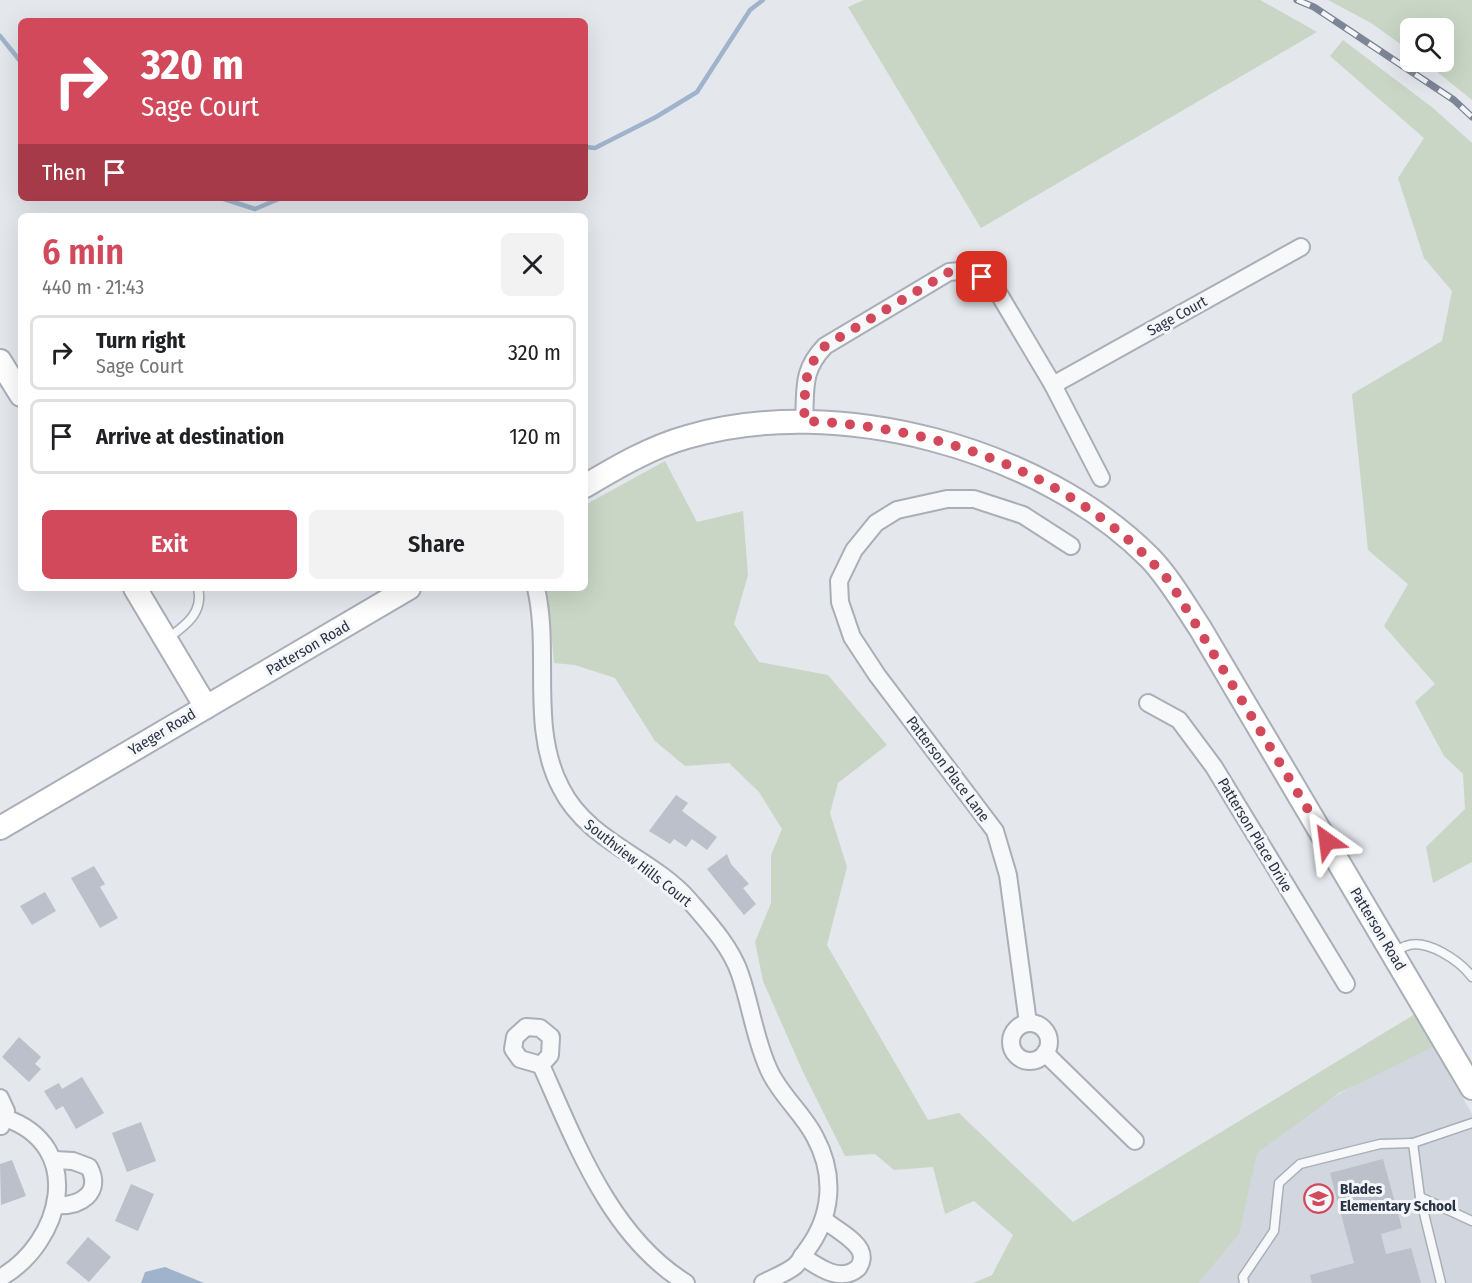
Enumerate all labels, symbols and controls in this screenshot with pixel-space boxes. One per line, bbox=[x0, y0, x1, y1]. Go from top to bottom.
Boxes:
map controls bbox=[1400, 18, 1454, 72]
button: search bbox=[1400, 18, 1454, 72]
text: 320 m bbox=[141, 40, 244, 90]
icon: right bbox=[42, 42, 120, 120]
text: Sage Court bbox=[141, 91, 259, 123]
icon: arrive bbox=[98, 156, 131, 189]
text: Then bbox=[42, 159, 86, 186]
text: 6 min bbox=[42, 230, 124, 274]
button: close bbox=[501, 233, 564, 296]
pin bbox=[956, 251, 1007, 302]
icon: arrive bbox=[965, 260, 998, 293]
text: 440 m · 21:43 bbox=[42, 275, 144, 299]
street label: Sage Court bbox=[1144, 292, 1210, 340]
text: Turn right bbox=[96, 327, 185, 354]
icon: right bbox=[45, 336, 78, 369]
text: 320 m bbox=[508, 339, 561, 366]
text: Sage Court bbox=[96, 354, 183, 378]
icon: arrive bbox=[45, 420, 78, 453]
text: Arrive at destination bbox=[96, 423, 284, 450]
text: 120 m bbox=[509, 423, 561, 450]
button: Exit bbox=[42, 510, 297, 579]
button: Share bbox=[309, 510, 564, 579]
street label: Patterson Road bbox=[263, 617, 353, 679]
street label: Yaeger Road bbox=[125, 705, 199, 759]
street label: Patterson Place Lane bbox=[902, 713, 994, 825]
street label: Patterson Place Drive bbox=[1214, 775, 1296, 895]
position arrow bbox=[1295, 809, 1359, 873]
street label: Southview Hills Court bbox=[581, 816, 695, 910]
street label: Patterson Road bbox=[1346, 884, 1410, 974]
place label: Blades Elementary School bbox=[1340, 1180, 1457, 1215]
school or university icon: Blades Elementary School bbox=[1303, 1182, 1335, 1214]

